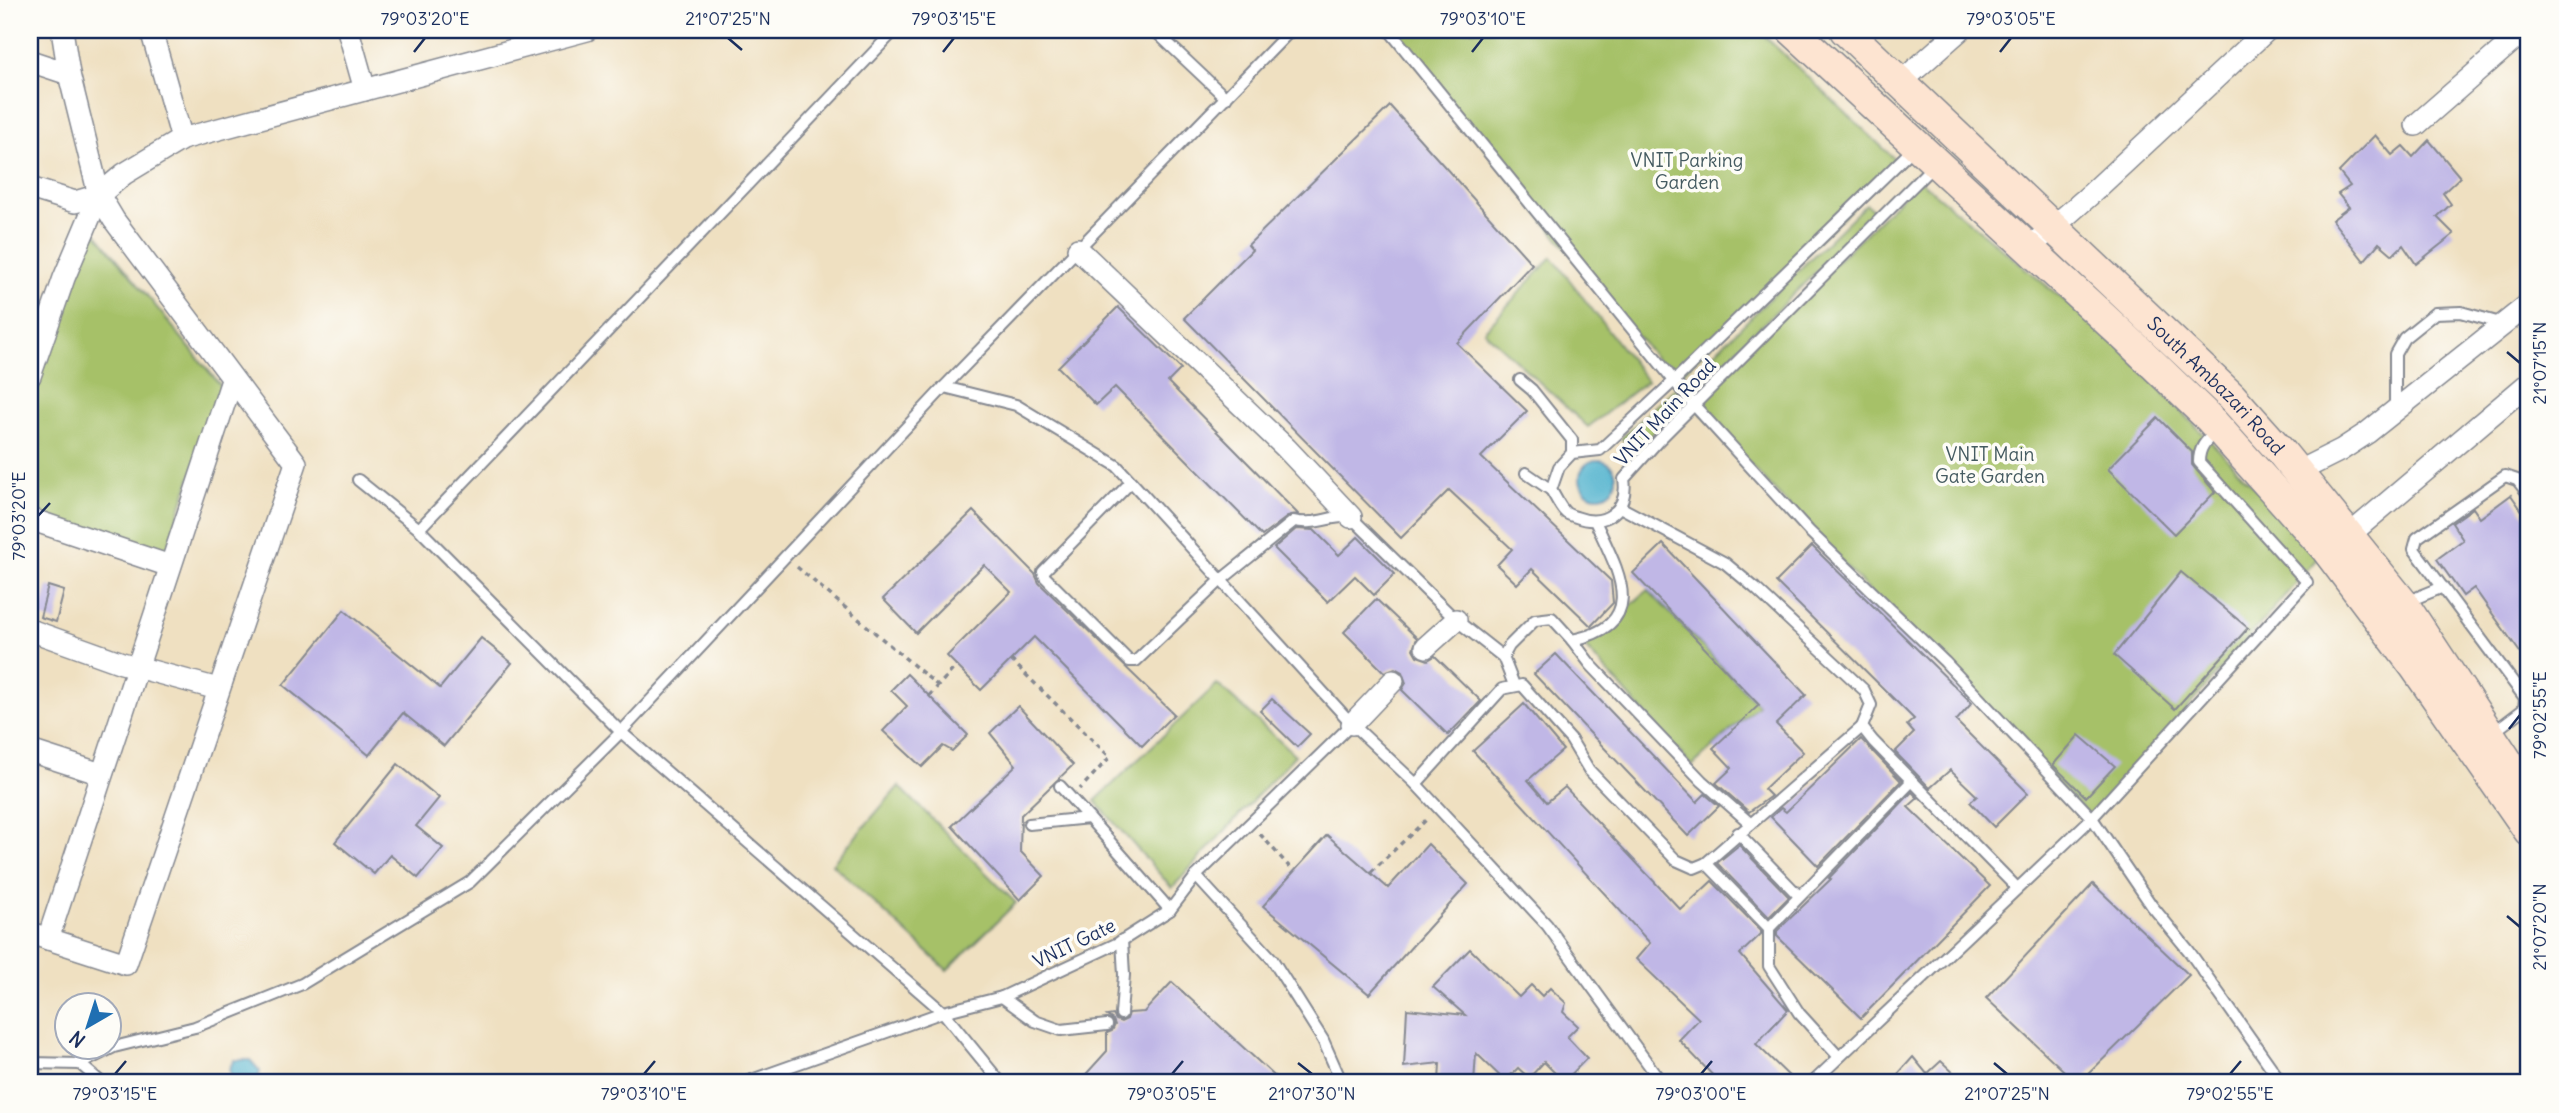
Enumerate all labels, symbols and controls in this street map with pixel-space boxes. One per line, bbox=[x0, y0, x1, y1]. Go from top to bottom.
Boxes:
text: 79°03'20"E bbox=[380, 7, 470, 30]
text: 21°07'25"N bbox=[685, 7, 771, 30]
text: 79°03'15"E bbox=[912, 7, 996, 30]
text: 79°03'10"E bbox=[1440, 7, 1526, 30]
text: 79°03'05"E bbox=[1966, 7, 2056, 30]
park label: VNIT Parking Garden bbox=[1631, 148, 1743, 194]
street label: South Ambazari Road bbox=[2142, 311, 2290, 460]
text: 21°07'15"N bbox=[2528, 322, 2551, 404]
street label: VNIT Main Road bbox=[1609, 353, 1721, 471]
park label: VNIT Main Gate Garden bbox=[1935, 442, 2045, 488]
text: 79°03'20"E bbox=[7, 471, 30, 561]
text: 79°02'55"E bbox=[2528, 671, 2551, 759]
text: 21°07'20"N bbox=[2528, 883, 2551, 971]
street label: VNIT Gate bbox=[1029, 913, 1119, 973]
north arrow bbox=[52, 990, 122, 1060]
text: N bbox=[65, 1026, 90, 1053]
text: 79°03'15"E bbox=[73, 1082, 157, 1105]
text: 79°03'10"E bbox=[601, 1082, 687, 1105]
text: 79°03'05"E bbox=[1127, 1082, 1217, 1105]
text: 21°07'30"N bbox=[1268, 1082, 1356, 1105]
text: 79°03'00"E bbox=[1655, 1082, 1747, 1105]
text: 21°07'25"N bbox=[1964, 1082, 2050, 1105]
text: 79°02'55"E bbox=[2186, 1082, 2274, 1105]

